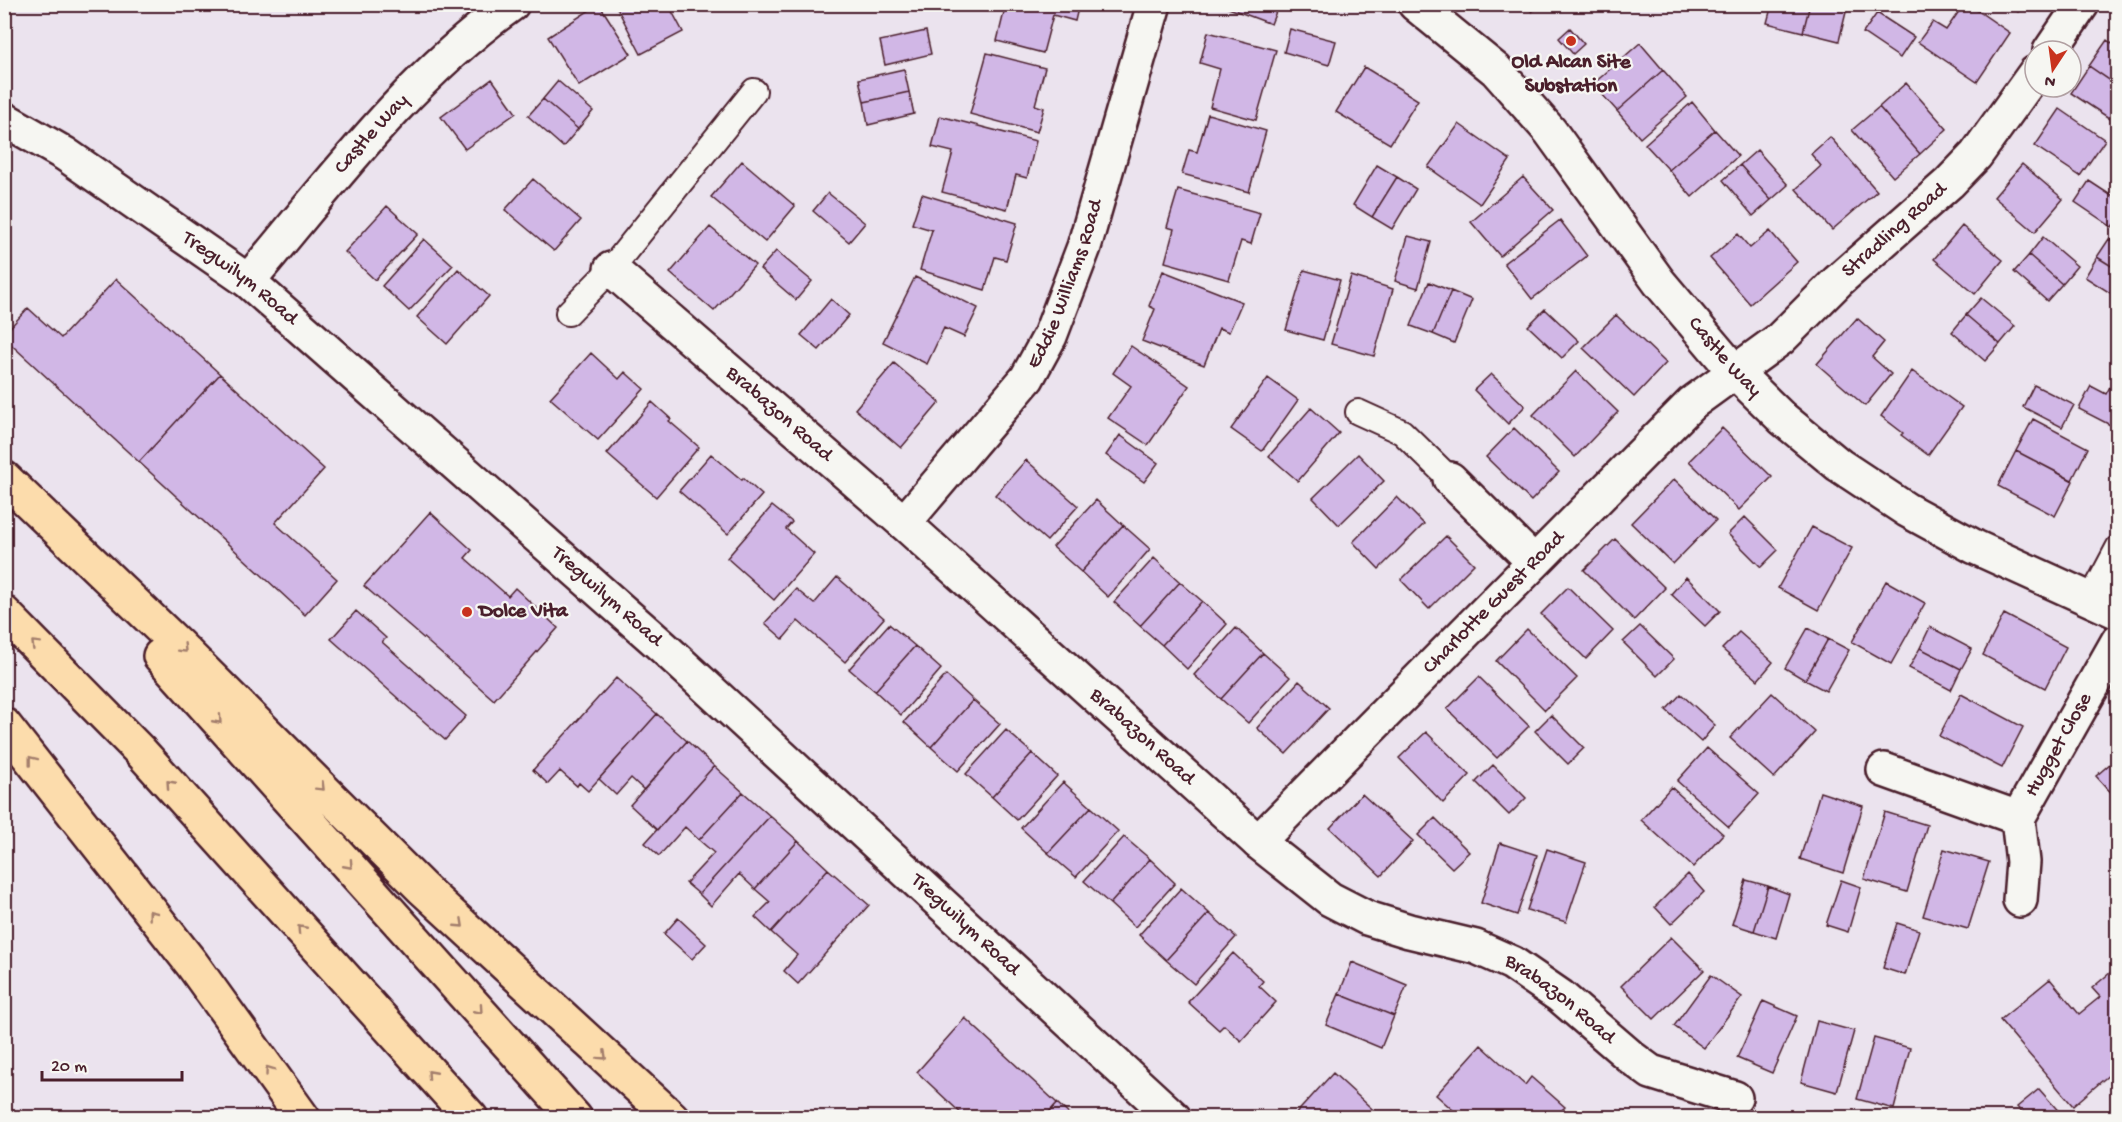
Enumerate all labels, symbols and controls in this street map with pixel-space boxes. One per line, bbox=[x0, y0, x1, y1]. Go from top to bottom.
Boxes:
marker: Old Alcan Site Substation bbox=[1564, 34, 1578, 48]
north arrow bbox=[2023, 39, 2083, 99]
place label: Old Alcan Site Substation bbox=[1511, 51, 1632, 100]
text: N bbox=[2043, 70, 2058, 91]
street label: Castle Way bbox=[329, 89, 414, 180]
street label: Stradling Road bbox=[1837, 177, 1954, 284]
street label: Eddie Williams Road bbox=[1022, 195, 1110, 373]
street label: Tregwilym Road bbox=[176, 226, 304, 332]
street label: Castle Way bbox=[1682, 312, 1767, 403]
street label: Brabazon Road bbox=[719, 361, 839, 469]
street label: Charlotte Guest Road bbox=[1418, 525, 1572, 680]
street label: Tregwilym Road bbox=[545, 541, 668, 654]
place label: Dolce Vita bbox=[477, 600, 569, 625]
marker: Dolce Vita bbox=[460, 605, 474, 619]
one-way arrow bbox=[31, 641, 42, 651]
one-way arrow bbox=[176, 642, 187, 653]
street label: Brabazon Road bbox=[1083, 683, 1201, 793]
street label: Hugget Close bbox=[2020, 688, 2099, 802]
one-way arrow bbox=[211, 713, 222, 724]
one-way arrow bbox=[29, 756, 40, 767]
one-way arrow bbox=[166, 780, 177, 791]
one-way arrow bbox=[314, 781, 325, 791]
one-way arrow bbox=[342, 858, 353, 869]
street label: Tregwilym Road bbox=[904, 868, 1026, 983]
one-way arrow bbox=[149, 909, 160, 920]
one-way arrow bbox=[454, 917, 464, 928]
one-way arrow bbox=[297, 925, 308, 936]
street label: Brabazon Road bbox=[1500, 948, 1621, 1051]
one-way arrow bbox=[472, 1003, 483, 1014]
scale bar bbox=[42, 1044, 182, 1082]
one-way arrow bbox=[597, 1049, 607, 1060]
text: 20 m bbox=[51, 1057, 87, 1078]
one-way arrow bbox=[265, 1066, 276, 1077]
one-way arrow bbox=[427, 1070, 438, 1081]

